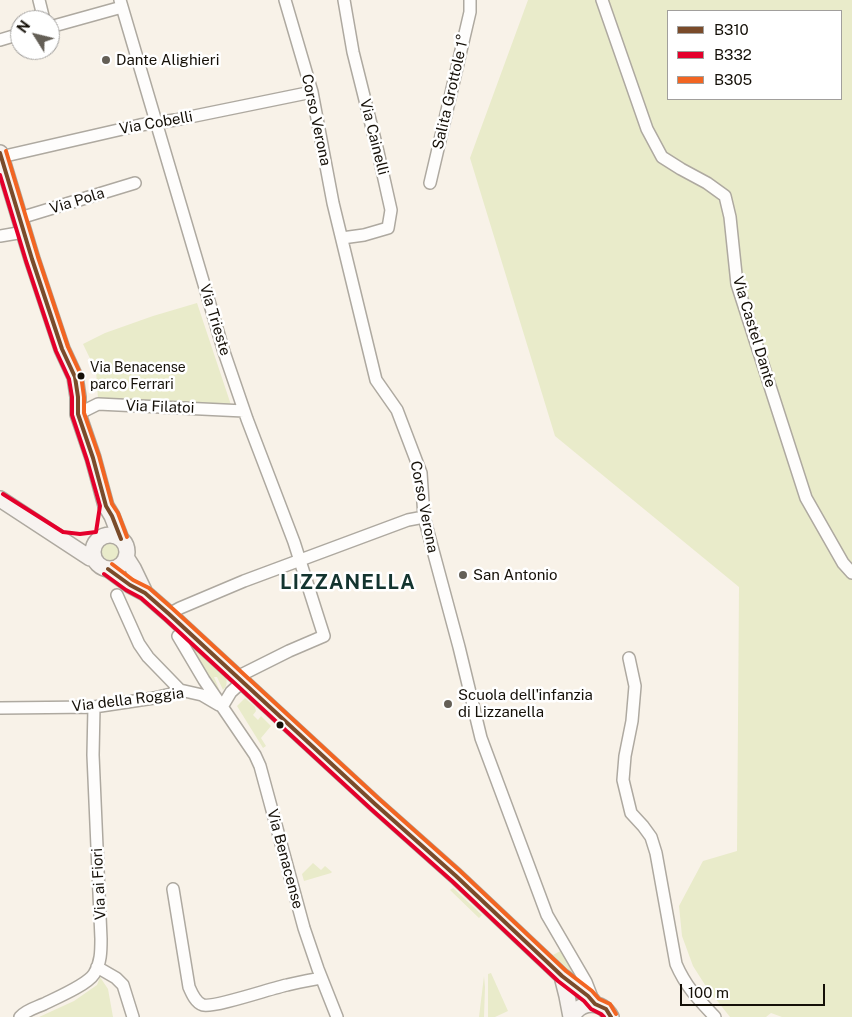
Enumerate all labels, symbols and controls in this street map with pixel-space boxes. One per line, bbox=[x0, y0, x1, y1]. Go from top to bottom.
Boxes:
north arrow bbox=[10, 10, 60, 60]
legend bbox=[667, 10, 842, 100]
text: N bbox=[14, 18, 33, 36]
text: B310 bbox=[714, 21, 749, 38]
street label: Salita Grottole 1° bbox=[429, 33, 473, 151]
text: B332 bbox=[714, 46, 752, 63]
place label: Dante Alighieri bbox=[116, 51, 219, 69]
marker: Dante Alighieri bbox=[100, 54, 112, 66]
text: B305 bbox=[714, 71, 752, 88]
street label: Corso Verona bbox=[297, 72, 335, 168]
street label: Via Cainelli bbox=[356, 97, 392, 177]
street label: Via Cobelli bbox=[118, 108, 194, 138]
street label: Via Pola bbox=[47, 184, 107, 218]
street label: Via Castel Dante bbox=[729, 274, 779, 390]
street label: Via Trieste bbox=[196, 282, 234, 358]
place label: Via Benacense parco Ferrari bbox=[90, 360, 186, 392]
marker: Via Benacense parco Ferrari bbox=[76, 371, 86, 381]
street label: Via Filatoi bbox=[125, 397, 195, 417]
street label: Corso Verona bbox=[406, 459, 442, 555]
place label: San Antonio bbox=[473, 566, 558, 584]
marker: San Antonio bbox=[457, 569, 469, 581]
district label: LIZZANELLA bbox=[279, 571, 417, 595]
street label: Via della Roggia bbox=[71, 684, 185, 716]
place label: Scuola dell'infanzia di Lizzanella bbox=[458, 686, 593, 721]
marker: Scuola dell'infanzia di Lizzanella bbox=[442, 698, 454, 710]
unlabelled marker bbox=[275, 720, 285, 730]
street label: Via Benacense bbox=[263, 807, 307, 911]
street label: Via ai Fiori bbox=[88, 848, 110, 920]
scale bar bbox=[682, 974, 827, 1006]
text: 100 m bbox=[688, 984, 729, 1001]

